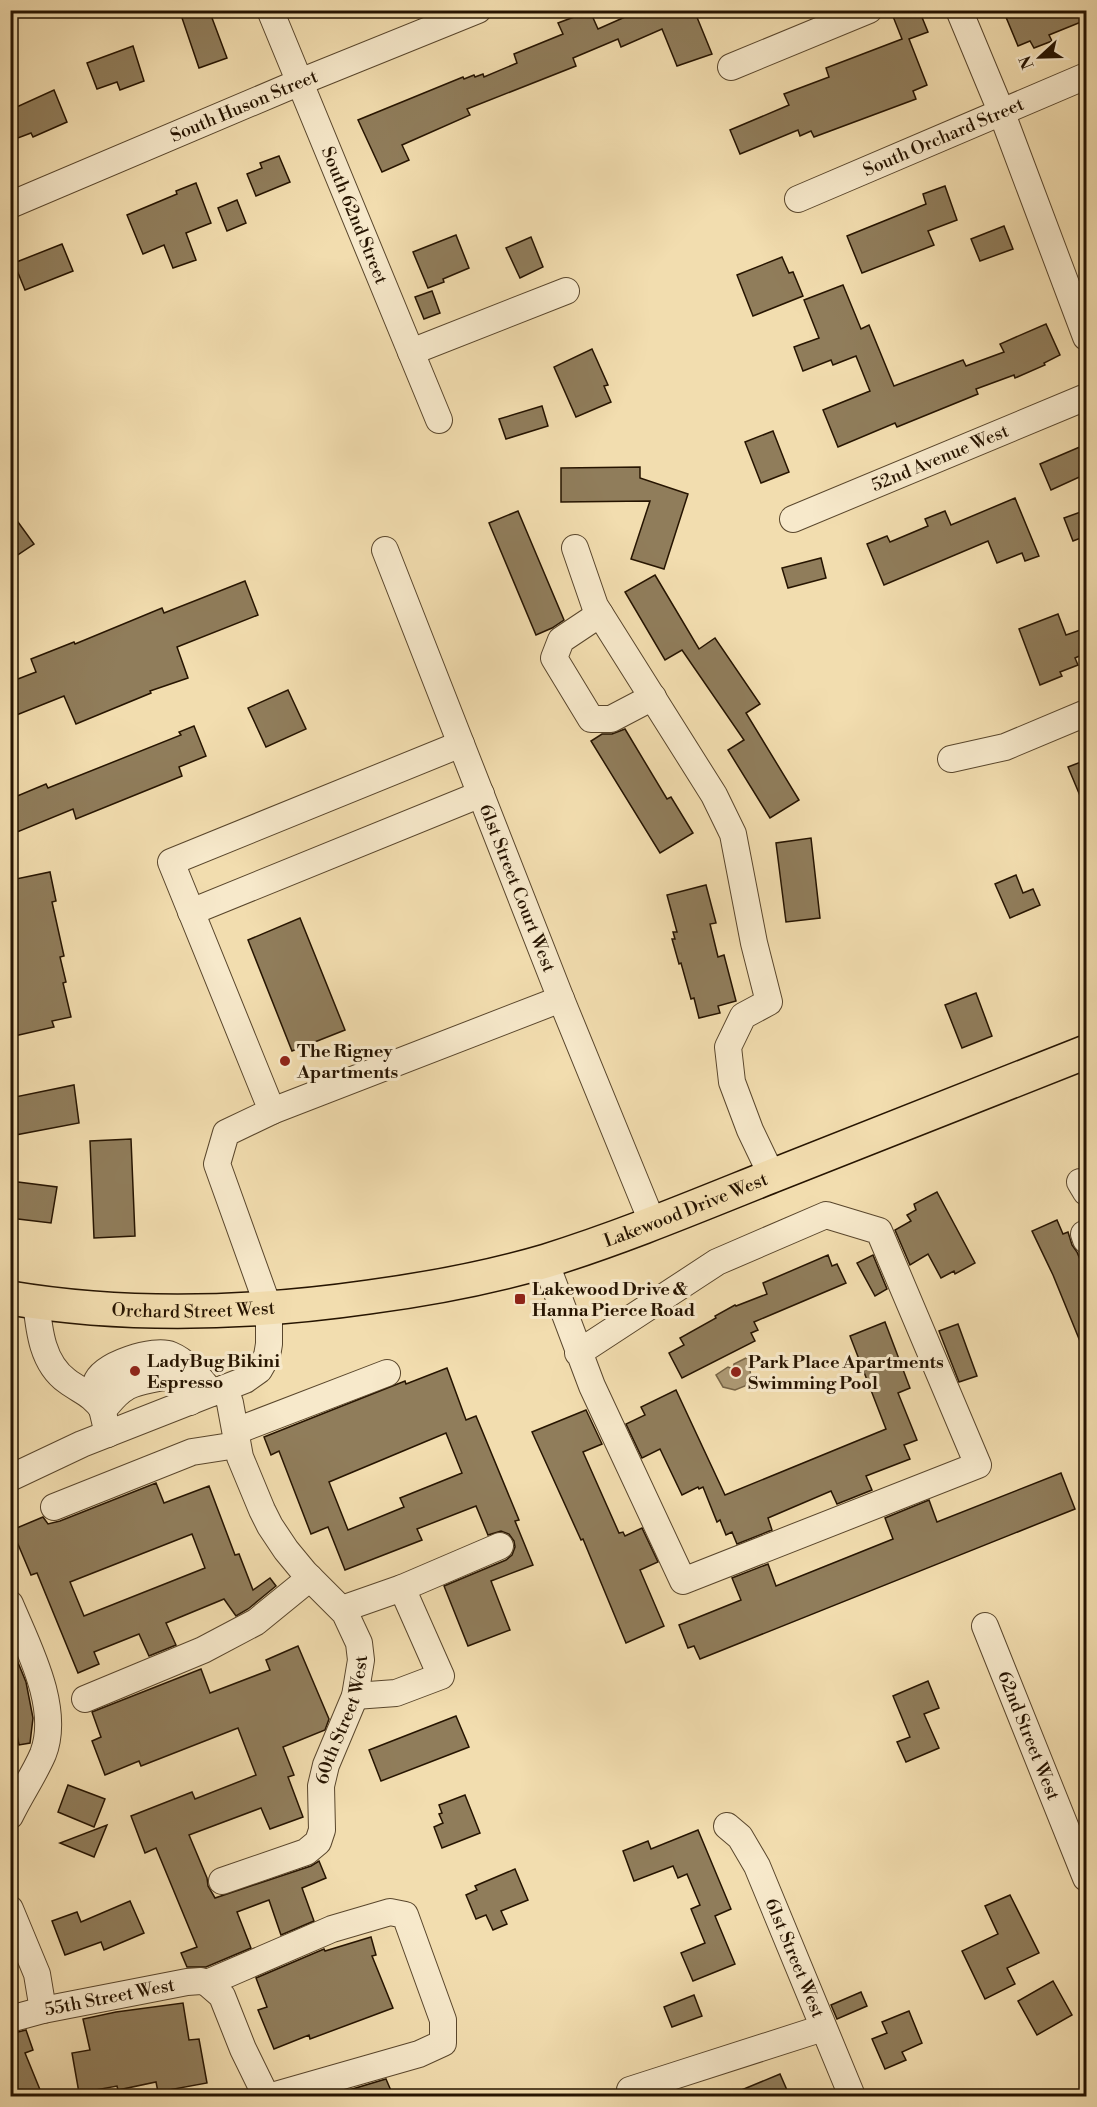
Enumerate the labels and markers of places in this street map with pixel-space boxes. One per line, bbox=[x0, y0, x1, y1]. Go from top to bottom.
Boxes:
place label: The Rigney Apartments bbox=[296, 1040, 398, 1084]
marker: The Rigney Apartments bbox=[278, 1054, 292, 1068]
place label: Lakewood Drive & Hanna Pierce Road bbox=[532, 1278, 695, 1322]
marker: Lakewood Drive & Hanna Pierce Road bbox=[513, 1292, 527, 1306]
place label: LadyBug Bikini Espresso bbox=[147, 1350, 280, 1394]
place label: Park Place Apartments Swimming Pool bbox=[748, 1351, 944, 1395]
marker: LadyBug Bikini Espresso bbox=[128, 1364, 142, 1378]
marker: Park Place Apartments Swimming Pool bbox=[729, 1365, 743, 1379]

